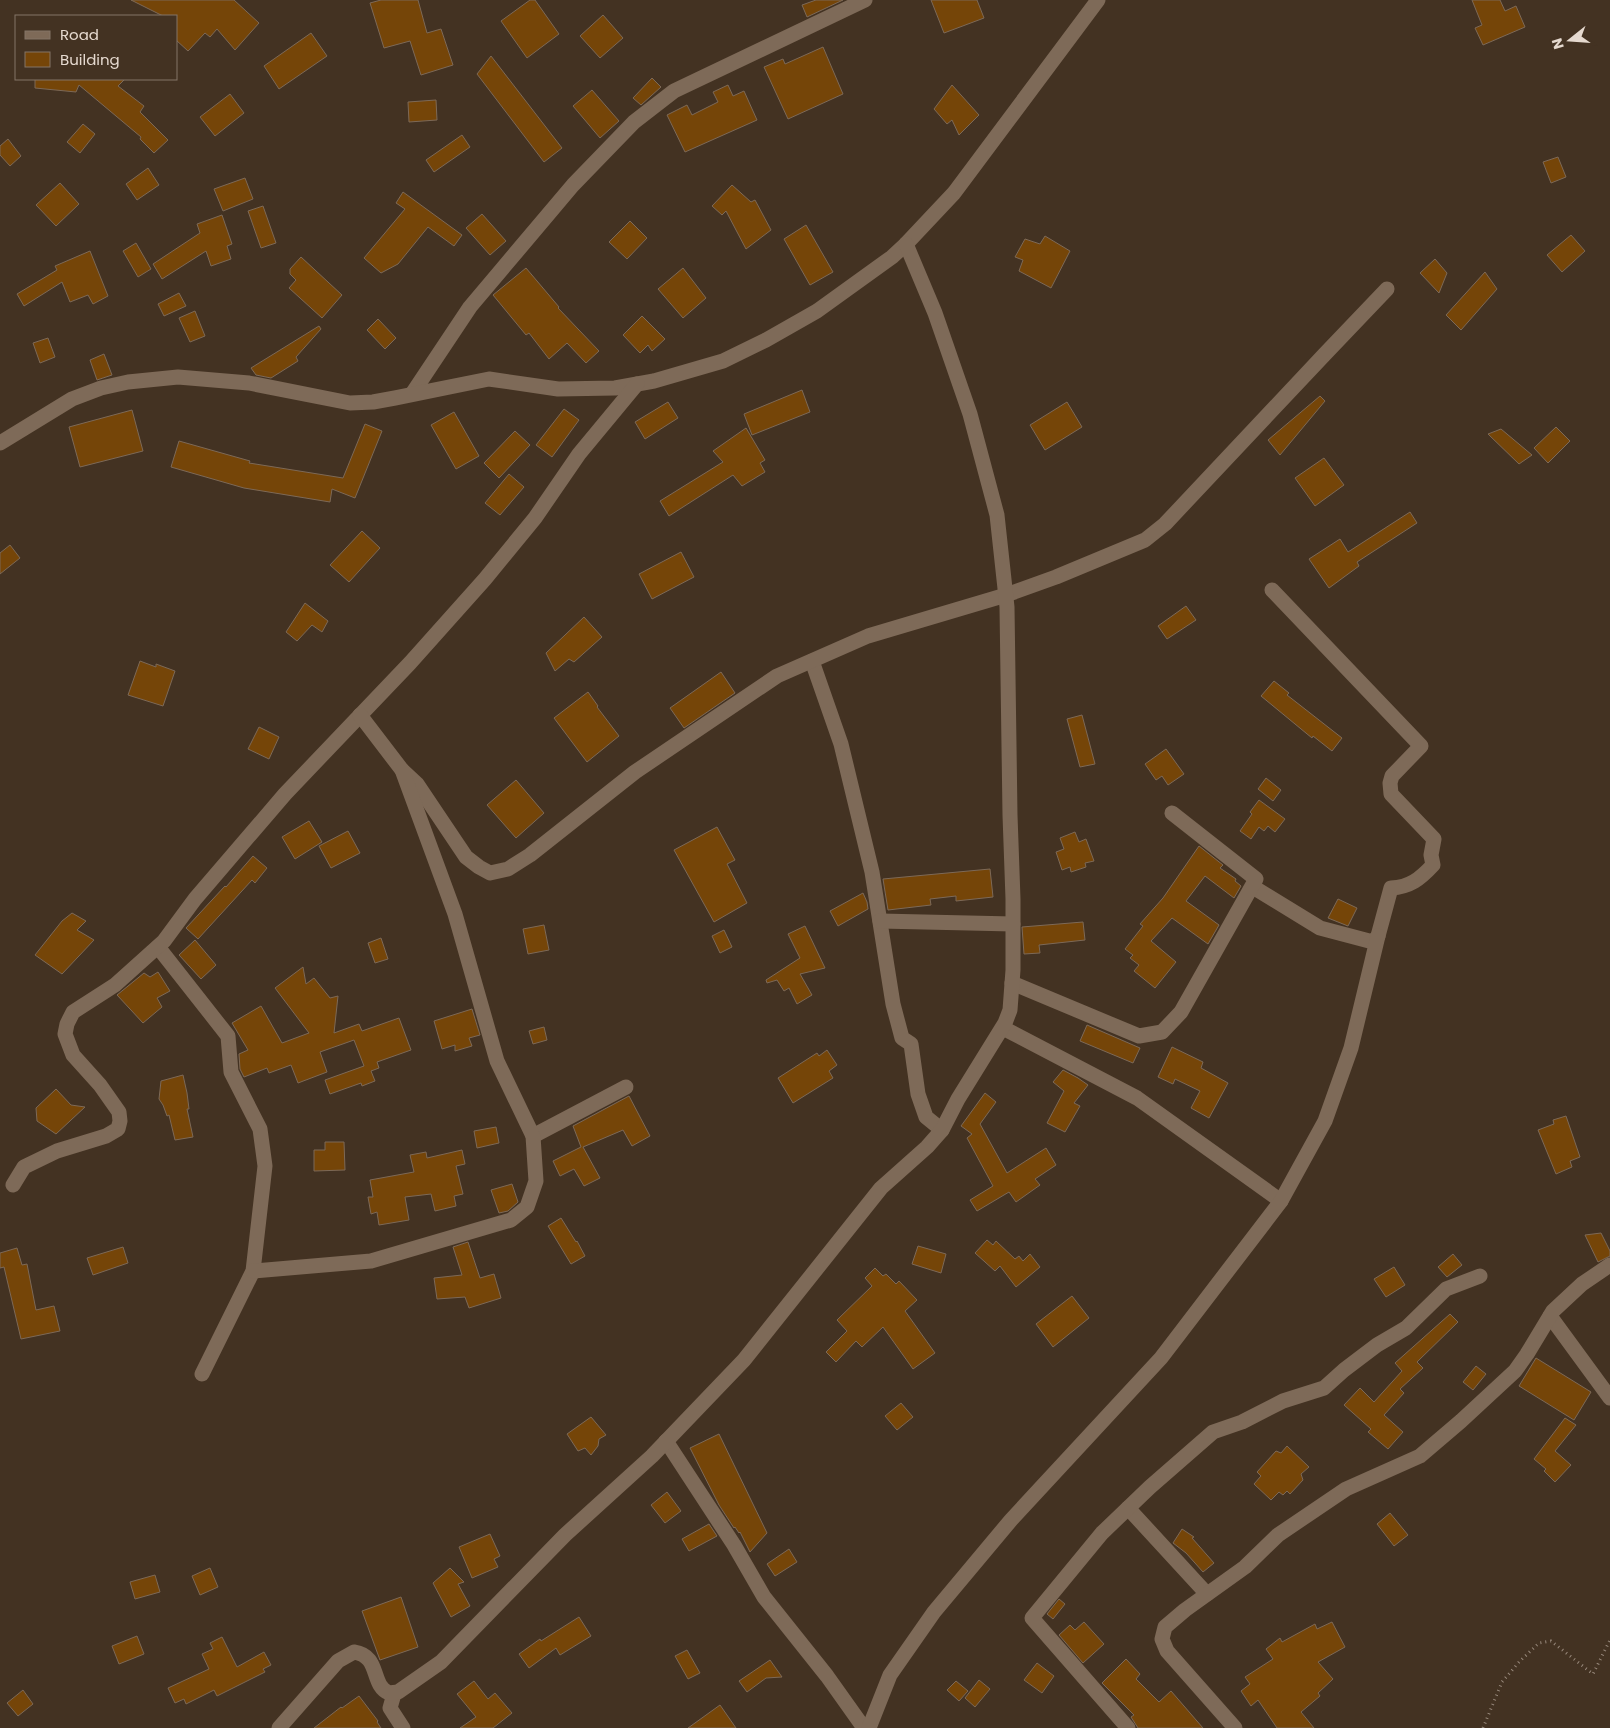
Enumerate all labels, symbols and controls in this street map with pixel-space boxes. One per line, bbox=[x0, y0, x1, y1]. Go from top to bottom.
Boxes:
legend bbox=[15, 15, 178, 80]
north arrow bbox=[1545, 15, 1595, 65]
text: Road bbox=[60, 24, 99, 45]
text: N bbox=[1546, 36, 1569, 52]
text: Building bbox=[60, 49, 120, 70]

